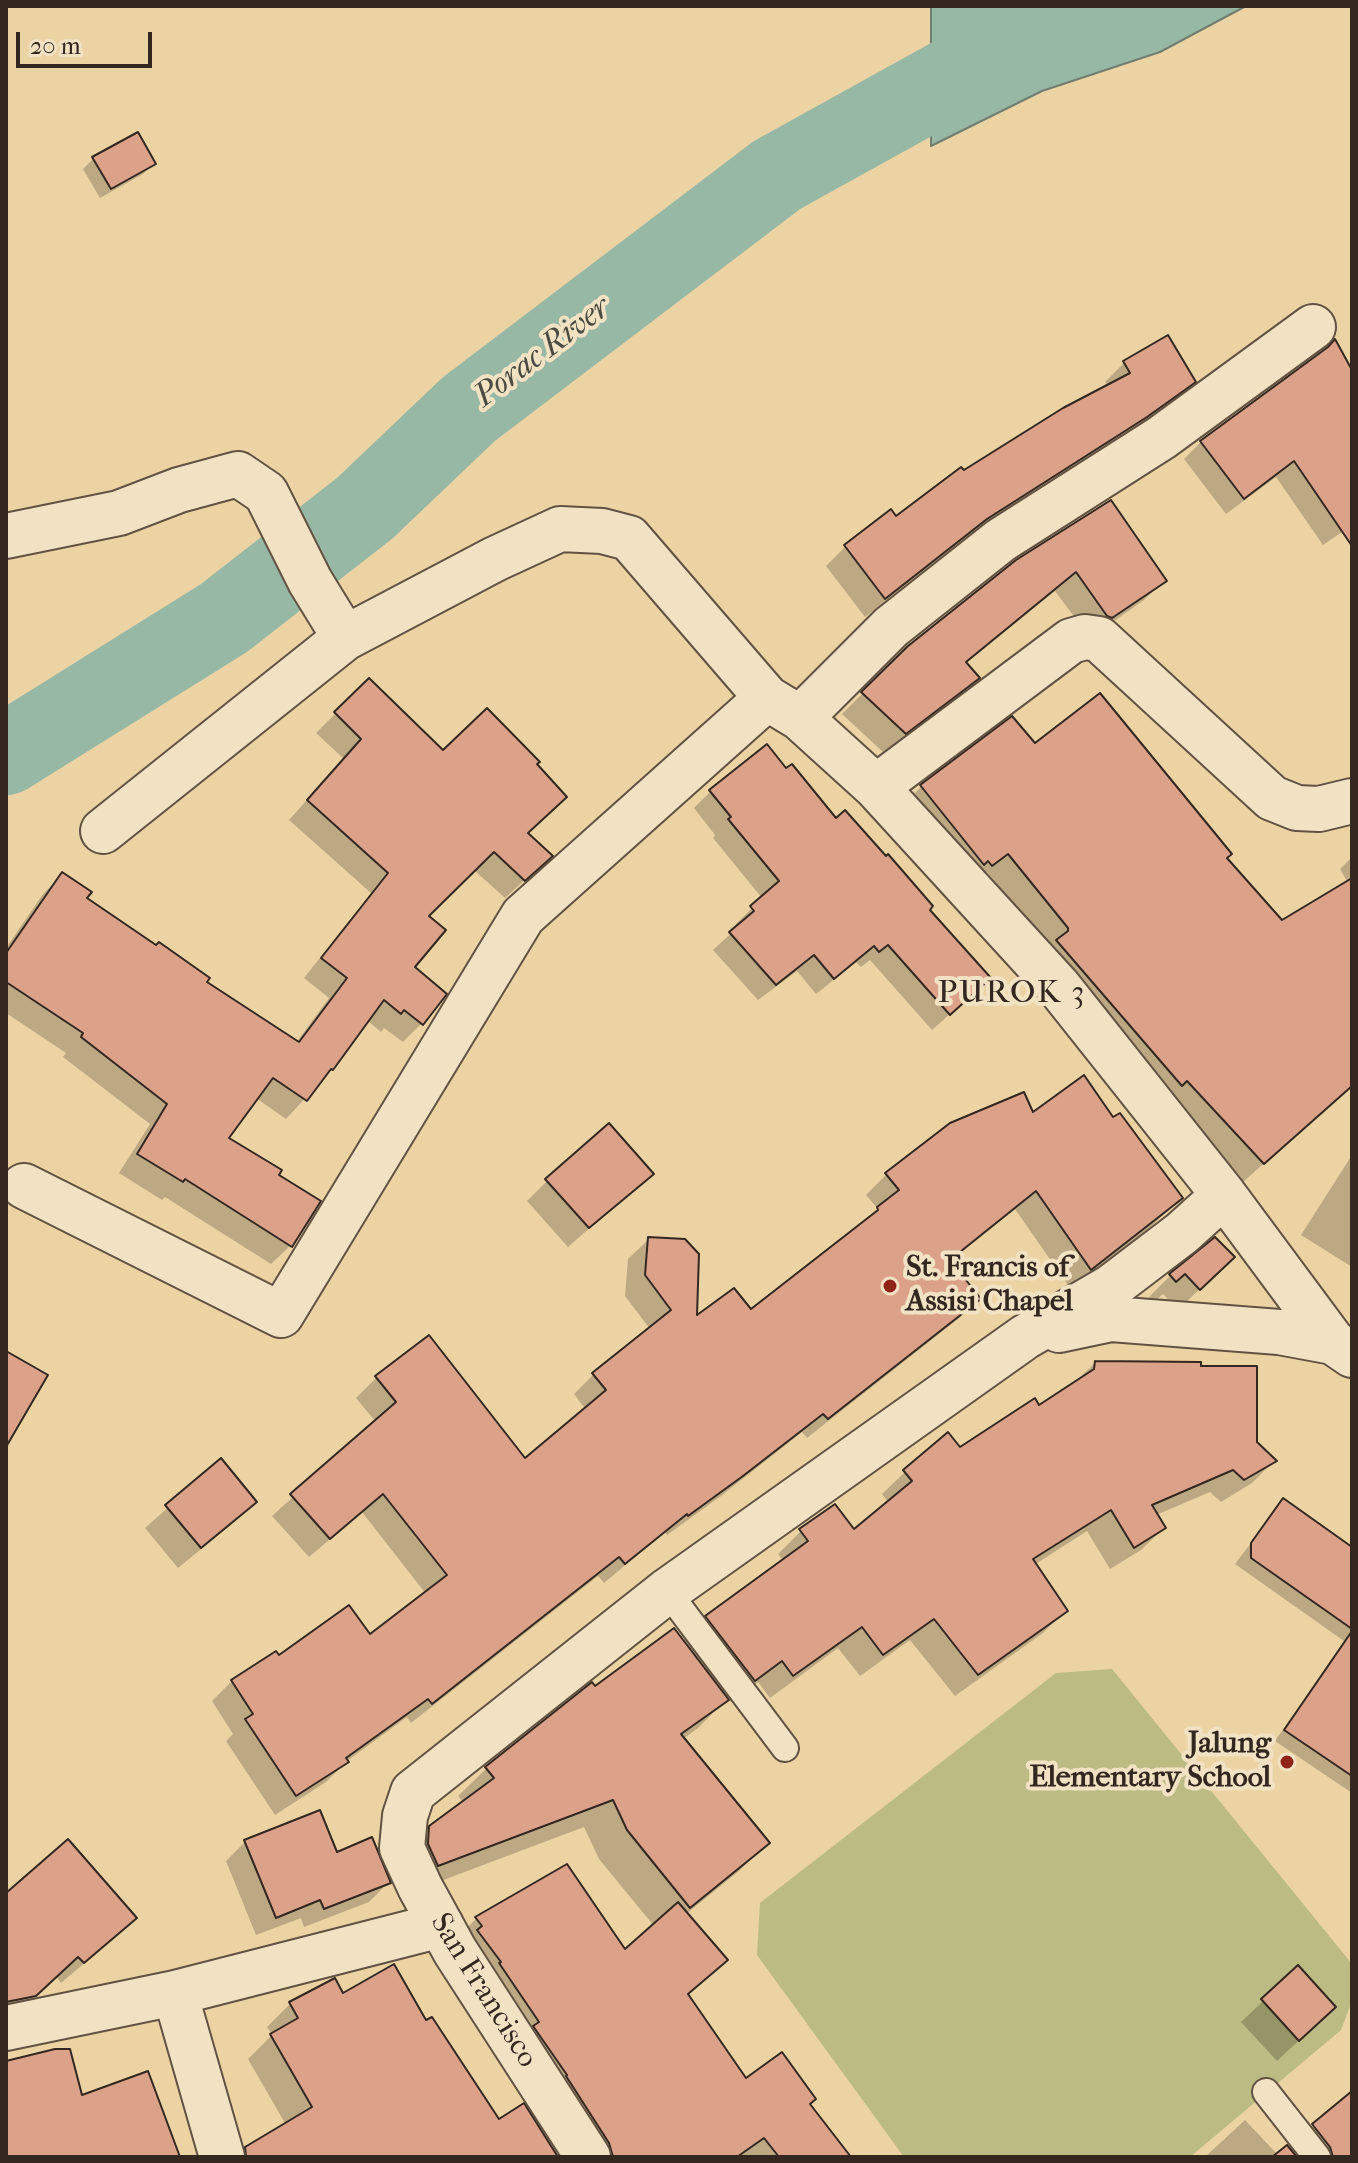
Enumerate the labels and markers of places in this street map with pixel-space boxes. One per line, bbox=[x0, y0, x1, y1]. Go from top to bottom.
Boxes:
place label: St. Francis of Assisi Chapel bbox=[906, 1251, 1073, 1322]
marker: St. Francis of Assisi Chapel bbox=[881, 1277, 899, 1295]
place label: Jalung Elementary School bbox=[1029, 1727, 1271, 1798]
marker: Jalung Elementary School bbox=[1278, 1753, 1296, 1771]

